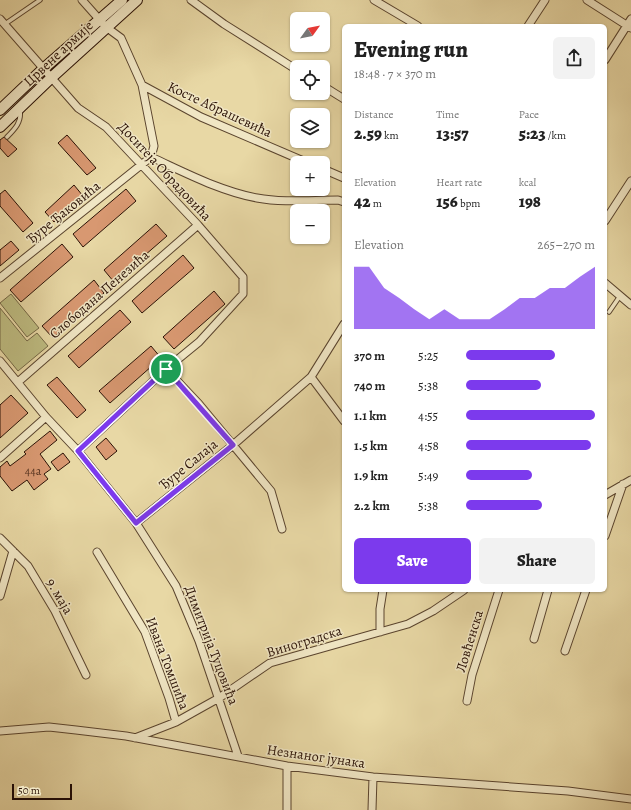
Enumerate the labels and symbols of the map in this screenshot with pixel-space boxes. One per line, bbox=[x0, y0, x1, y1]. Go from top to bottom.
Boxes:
north arrow bbox=[290, 12, 330, 52]
street label: Црвене армије bbox=[19, 16, 97, 91]
street label: Косте Абрашевића bbox=[165, 77, 275, 142]
street label: Доситеја Обрадовића bbox=[114, 118, 216, 225]
street label: Ђуре Ђаковића bbox=[22, 176, 105, 248]
street label: Слободана Пенезића bbox=[45, 245, 154, 343]
pin bbox=[149, 352, 183, 386]
street label: Ђуре Салаја bbox=[155, 435, 222, 494]
house number: 44a bbox=[25, 463, 42, 479]
street label: 9. маја bbox=[42, 575, 78, 618]
street label: Димитрија Туцовића bbox=[180, 583, 243, 708]
street label: Ловћенска bbox=[451, 607, 488, 675]
street label: Ивана Томшића bbox=[141, 614, 194, 713]
street label: Виноградска bbox=[264, 621, 345, 662]
street label: Незнаног јунака bbox=[266, 740, 367, 773]
scale bar bbox=[12, 782, 72, 801]

